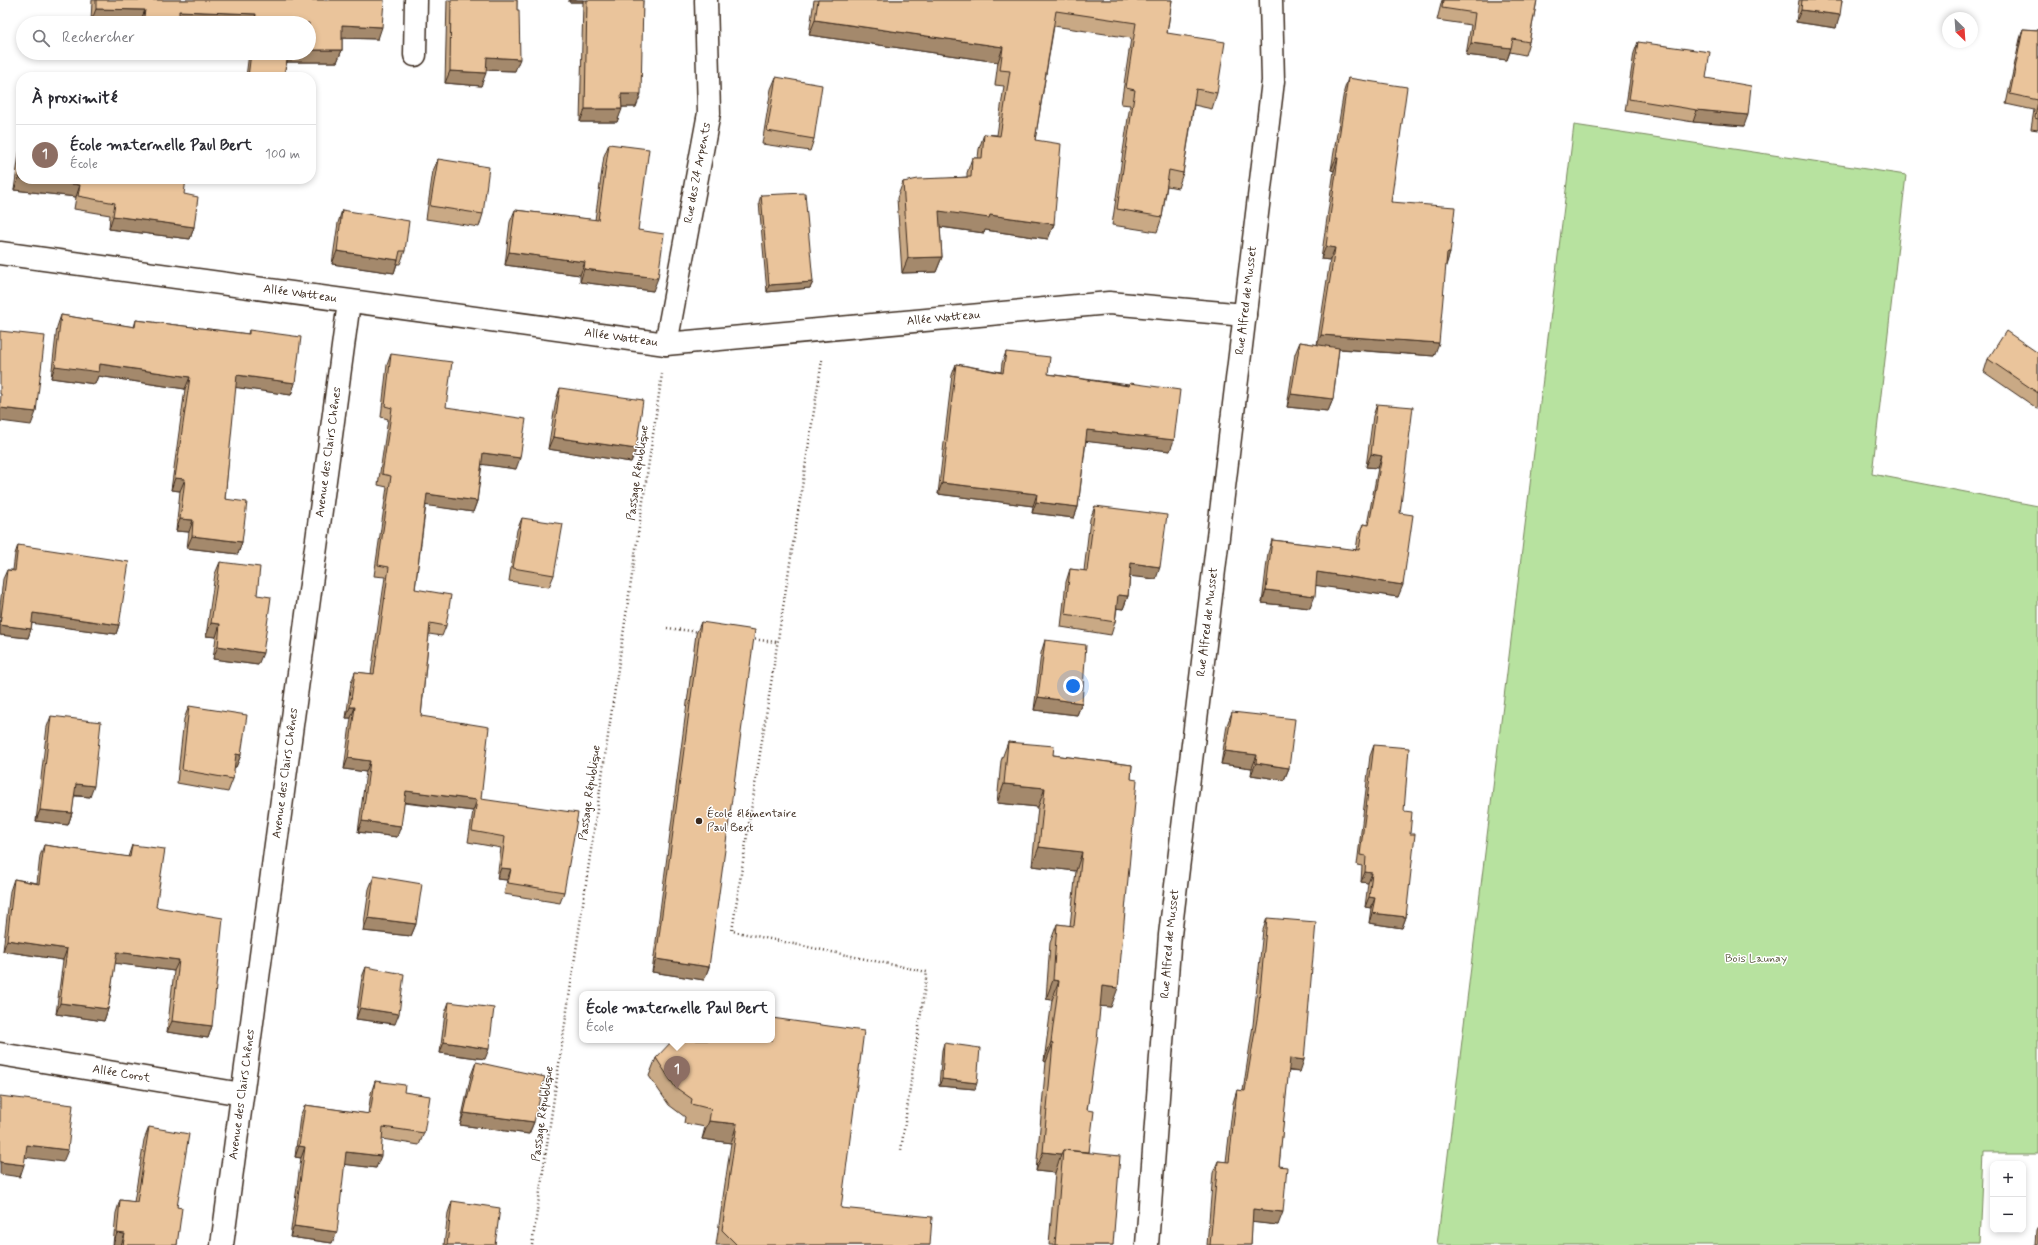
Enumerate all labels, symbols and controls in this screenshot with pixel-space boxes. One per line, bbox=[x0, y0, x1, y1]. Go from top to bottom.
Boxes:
north arrow bbox=[1942, 12, 1978, 48]
search box bbox=[16, 16, 316, 60]
icon: search bbox=[30, 27, 52, 49]
text: Rechercher bbox=[62, 28, 135, 48]
text: À proximité bbox=[32, 87, 117, 109]
street label: Rue des 24 Arpents bbox=[681, 121, 715, 225]
text: École maternelle Paul Bert bbox=[70, 136, 252, 156]
text: 1 bbox=[42, 146, 48, 163]
text: 100 m bbox=[265, 146, 300, 163]
text: École bbox=[70, 156, 98, 173]
street label: Rue Alfred de Musset bbox=[1232, 245, 1261, 356]
street label: Allée Watteau bbox=[262, 281, 339, 307]
street label: Allée Watteau bbox=[906, 307, 982, 330]
street label: Allée Watteau bbox=[583, 325, 660, 351]
street label: Avenue des Clairs Chênes bbox=[312, 386, 345, 518]
street label: Passage République bbox=[623, 424, 653, 522]
street label: Rue Alfred de Musset bbox=[1193, 566, 1222, 678]
your location bbox=[1063, 676, 1083, 696]
street label: Avenue des Clairs Chênes bbox=[269, 707, 302, 840]
street label: Passage République bbox=[575, 744, 605, 842]
place label: École élémentaire Paul Bert bbox=[707, 806, 797, 836]
marker: École élémentaire Paul Bert bbox=[694, 816, 704, 826]
street label: Rue Alfred de Musset bbox=[1157, 888, 1183, 999]
park label: Bois Launay bbox=[1725, 951, 1787, 967]
popup bbox=[579, 991, 775, 1043]
text: École maternelle Paul Bert bbox=[586, 999, 768, 1019]
text: École bbox=[586, 1019, 614, 1036]
street label: Avenue des Clairs Chênes bbox=[226, 1028, 259, 1161]
pin: 1 bbox=[664, 1056, 690, 1089]
street label: Allée Corot bbox=[91, 1061, 151, 1087]
street label: Passage République bbox=[528, 1065, 558, 1163]
map controls bbox=[1990, 1161, 2026, 1233]
button: + bbox=[1990, 1161, 2026, 1197]
button: − bbox=[1990, 1197, 2026, 1233]

